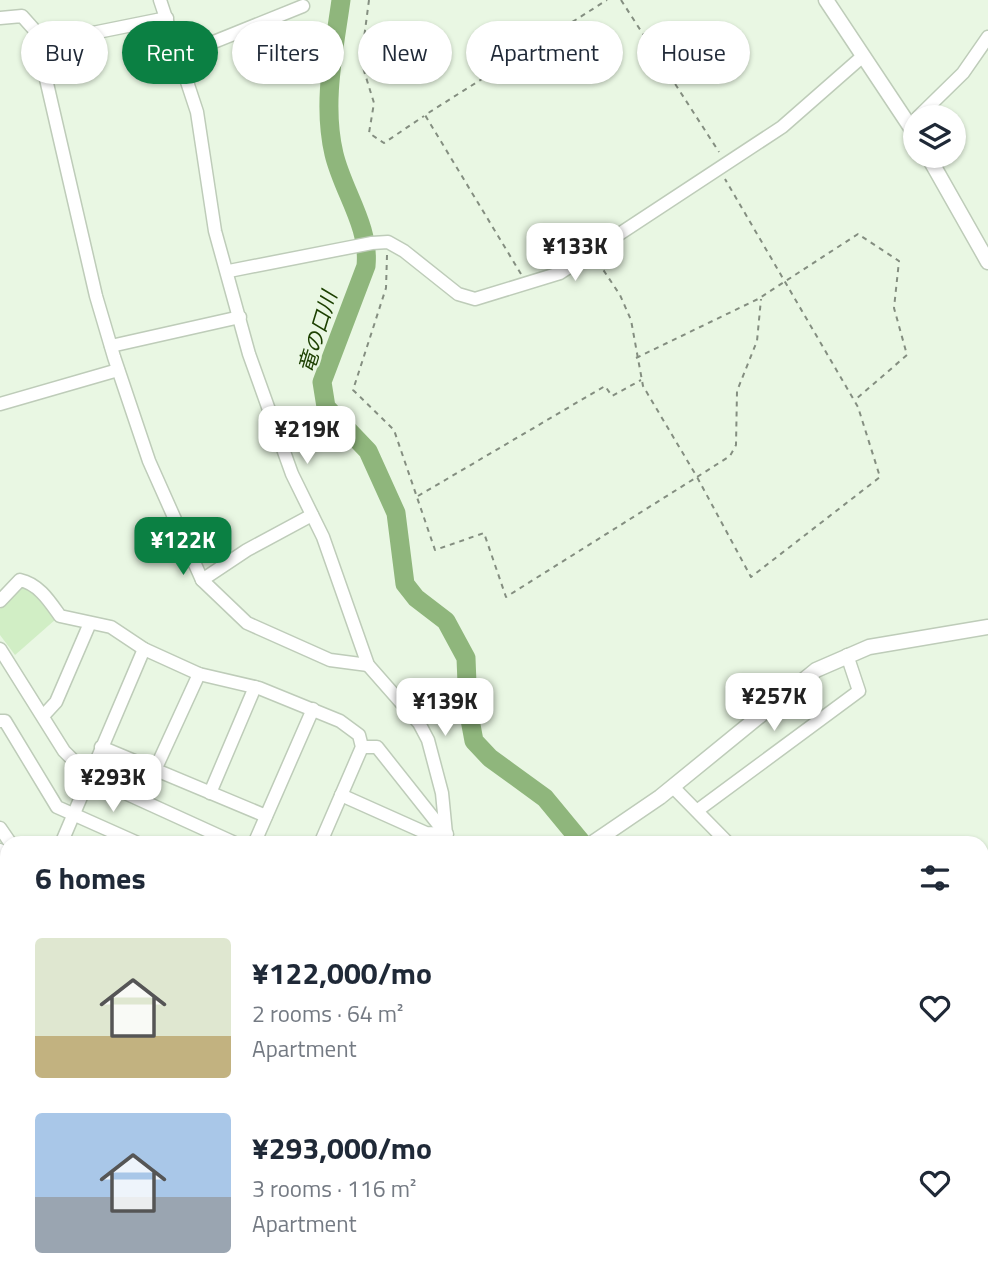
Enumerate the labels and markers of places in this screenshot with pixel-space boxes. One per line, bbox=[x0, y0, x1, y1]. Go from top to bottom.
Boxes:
pin: ¥133K bbox=[526, 224, 624, 283]
pin: ¥219K bbox=[258, 406, 356, 466]
pin: ¥122K bbox=[134, 518, 232, 577]
pin: ¥257K bbox=[725, 674, 823, 733]
pin: ¥139K bbox=[396, 678, 494, 738]
pin: ¥293K bbox=[64, 754, 162, 814]

